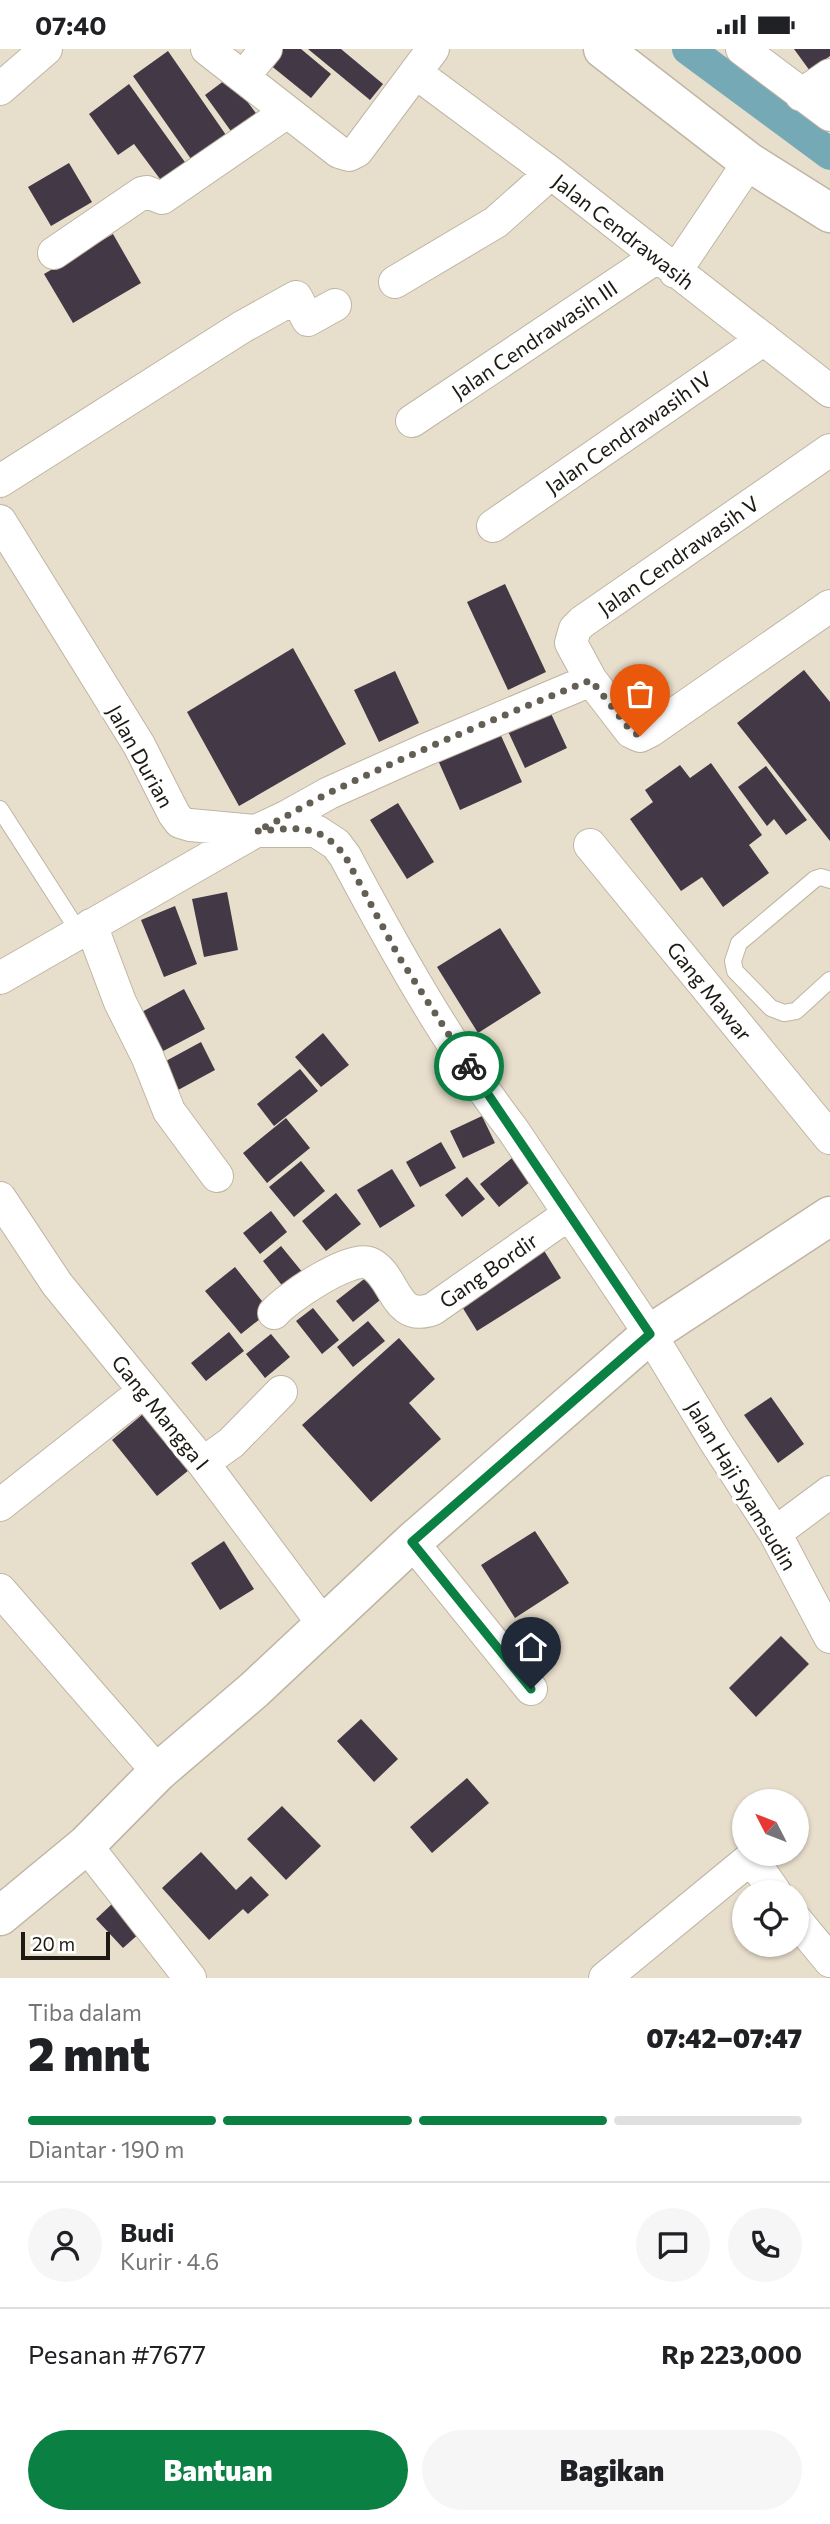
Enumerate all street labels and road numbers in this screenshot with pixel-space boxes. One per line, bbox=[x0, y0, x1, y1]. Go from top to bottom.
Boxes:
street label: Jalan Cendrawasih bbox=[548, 168, 700, 294]
street label: Jalan Cendrawasih III bbox=[447, 274, 621, 404]
street label: Jalan Cendrawasih IV bbox=[540, 365, 716, 499]
street label: Jalan Cendrawasih V bbox=[593, 490, 763, 620]
street label: Jalan Durian bbox=[103, 700, 179, 812]
street label: Gang Mawar bbox=[662, 936, 758, 1046]
street label: Gang Bordir bbox=[434, 1227, 542, 1313]
street label: Gang Mangga I bbox=[107, 1350, 215, 1474]
street label: Jalan Haji Syamsudin bbox=[681, 1396, 803, 1574]

